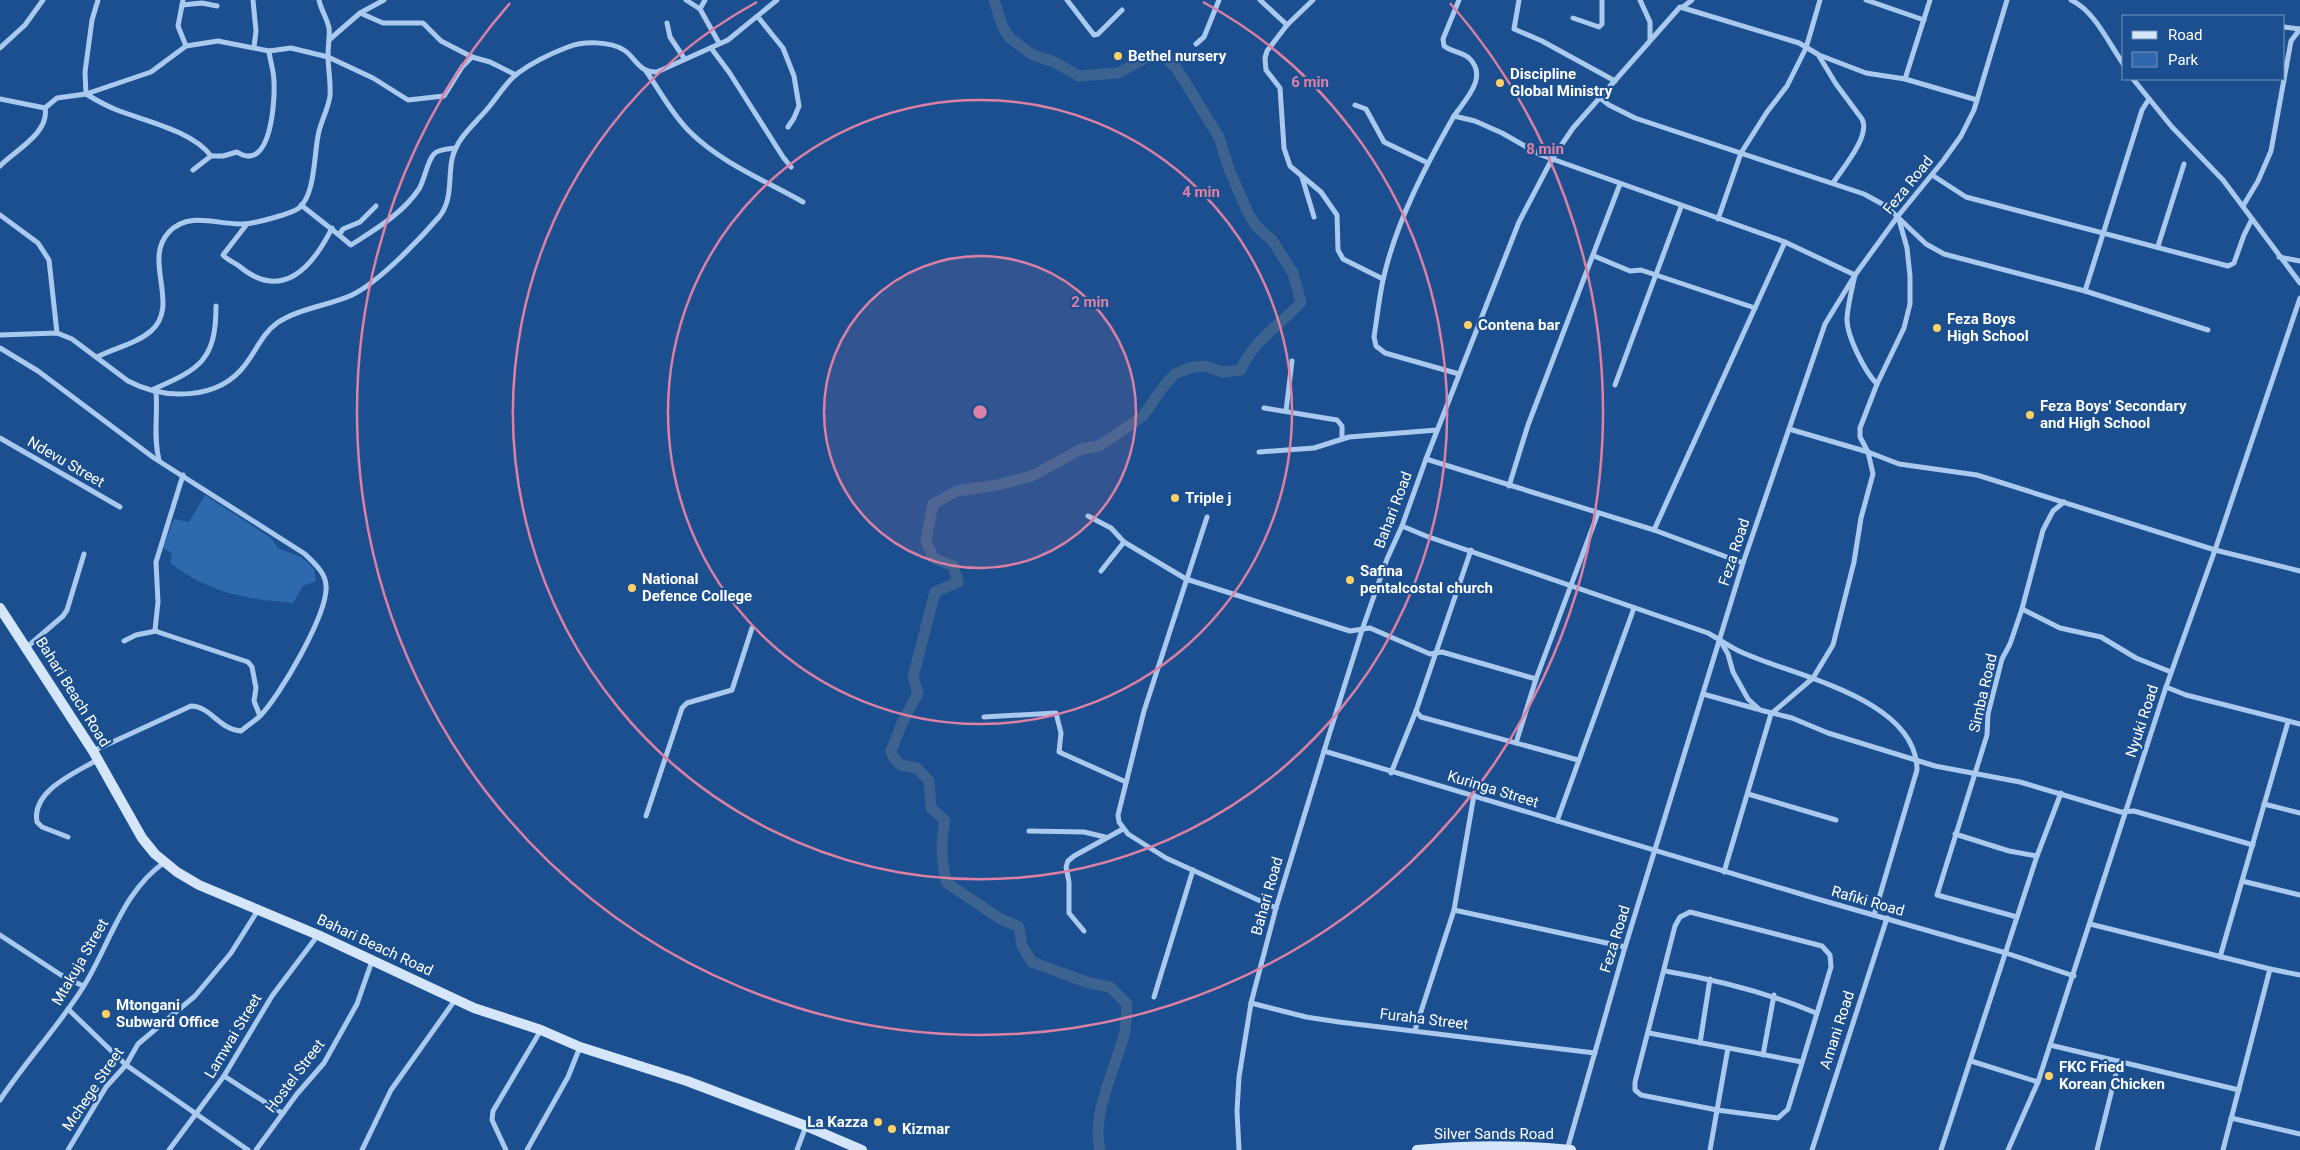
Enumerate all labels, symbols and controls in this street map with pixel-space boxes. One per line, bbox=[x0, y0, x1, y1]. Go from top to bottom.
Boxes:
legend bbox=[2122, 15, 2285, 80]
text: Road bbox=[2168, 26, 2202, 44]
place label: Bethel nursery bbox=[1128, 47, 1227, 65]
marker: Bethel nursery bbox=[1112, 50, 1124, 62]
text: Park bbox=[2168, 51, 2199, 69]
place label: Discipline Global Ministry bbox=[1510, 65, 1613, 100]
text: 6 min bbox=[1291, 73, 1329, 91]
marker: Discipline Global Ministry bbox=[1494, 77, 1506, 89]
text: 8 min bbox=[1526, 140, 1564, 158]
street label: Feza Road bbox=[1879, 152, 1937, 218]
text: 4 min bbox=[1182, 183, 1220, 201]
text: 2 min bbox=[1071, 293, 1109, 311]
place label: Feza Boys High School bbox=[1947, 310, 2029, 345]
place label: Contena bar bbox=[1478, 316, 1560, 334]
marker: Contena bar bbox=[1462, 319, 1474, 331]
marker: Feza Boys High School bbox=[1931, 322, 1943, 334]
place label: Feza Boys' Secondary and High School bbox=[2040, 397, 2187, 432]
centre of rings bbox=[971, 403, 989, 421]
marker: Feza Boys' Secondary and High School bbox=[2024, 409, 2036, 421]
street label: Ndevu Street bbox=[24, 433, 108, 491]
street label: Bahari Road bbox=[1370, 469, 1416, 551]
place label: Triple j bbox=[1185, 489, 1231, 507]
marker: Triple j bbox=[1169, 492, 1181, 504]
street label: Feza Road bbox=[1715, 516, 1753, 588]
place label: Safina pentalcostal church bbox=[1360, 562, 1493, 597]
place label: National Defence College bbox=[642, 570, 752, 605]
marker: Safina pentalcostal church bbox=[1344, 574, 1356, 586]
marker: National Defence College bbox=[626, 582, 638, 594]
street label: Bahari Beach Road bbox=[32, 634, 114, 750]
street label: Simba Road bbox=[1965, 652, 2001, 734]
street label: Nyuki Road bbox=[2122, 682, 2162, 760]
street label: Kuringa Street bbox=[1445, 767, 1541, 811]
street label: Bahari Road bbox=[1247, 855, 1287, 937]
street label: Rafiki Road bbox=[1829, 882, 1907, 920]
street label: Feza Road bbox=[1596, 903, 1634, 975]
street label: Bahari Beach Road bbox=[314, 910, 436, 980]
street label: Mtakuja Street bbox=[48, 915, 112, 1009]
street label: Amani Road bbox=[1816, 989, 1858, 1071]
street label: Lamwai Street bbox=[201, 990, 265, 1082]
place label: Mtongani Subward Office bbox=[116, 996, 219, 1031]
street label: Furaha Street bbox=[1379, 1005, 1469, 1033]
marker: Mtongani Subward Office bbox=[100, 1008, 112, 1020]
street label: Hostel Street bbox=[262, 1036, 328, 1116]
street label: Mchege Street bbox=[58, 1044, 128, 1134]
place label: FKC Fried Korean Chicken bbox=[2059, 1058, 2165, 1093]
marker: FKC Fried Korean Chicken bbox=[2043, 1070, 2055, 1082]
place label: La Kazza bbox=[807, 1113, 868, 1131]
marker: La Kazza bbox=[872, 1116, 884, 1128]
place label: Kizmar bbox=[902, 1120, 950, 1138]
marker: Kizmar bbox=[886, 1123, 898, 1135]
street label: Silver Sands Road bbox=[1434, 1125, 1554, 1143]

